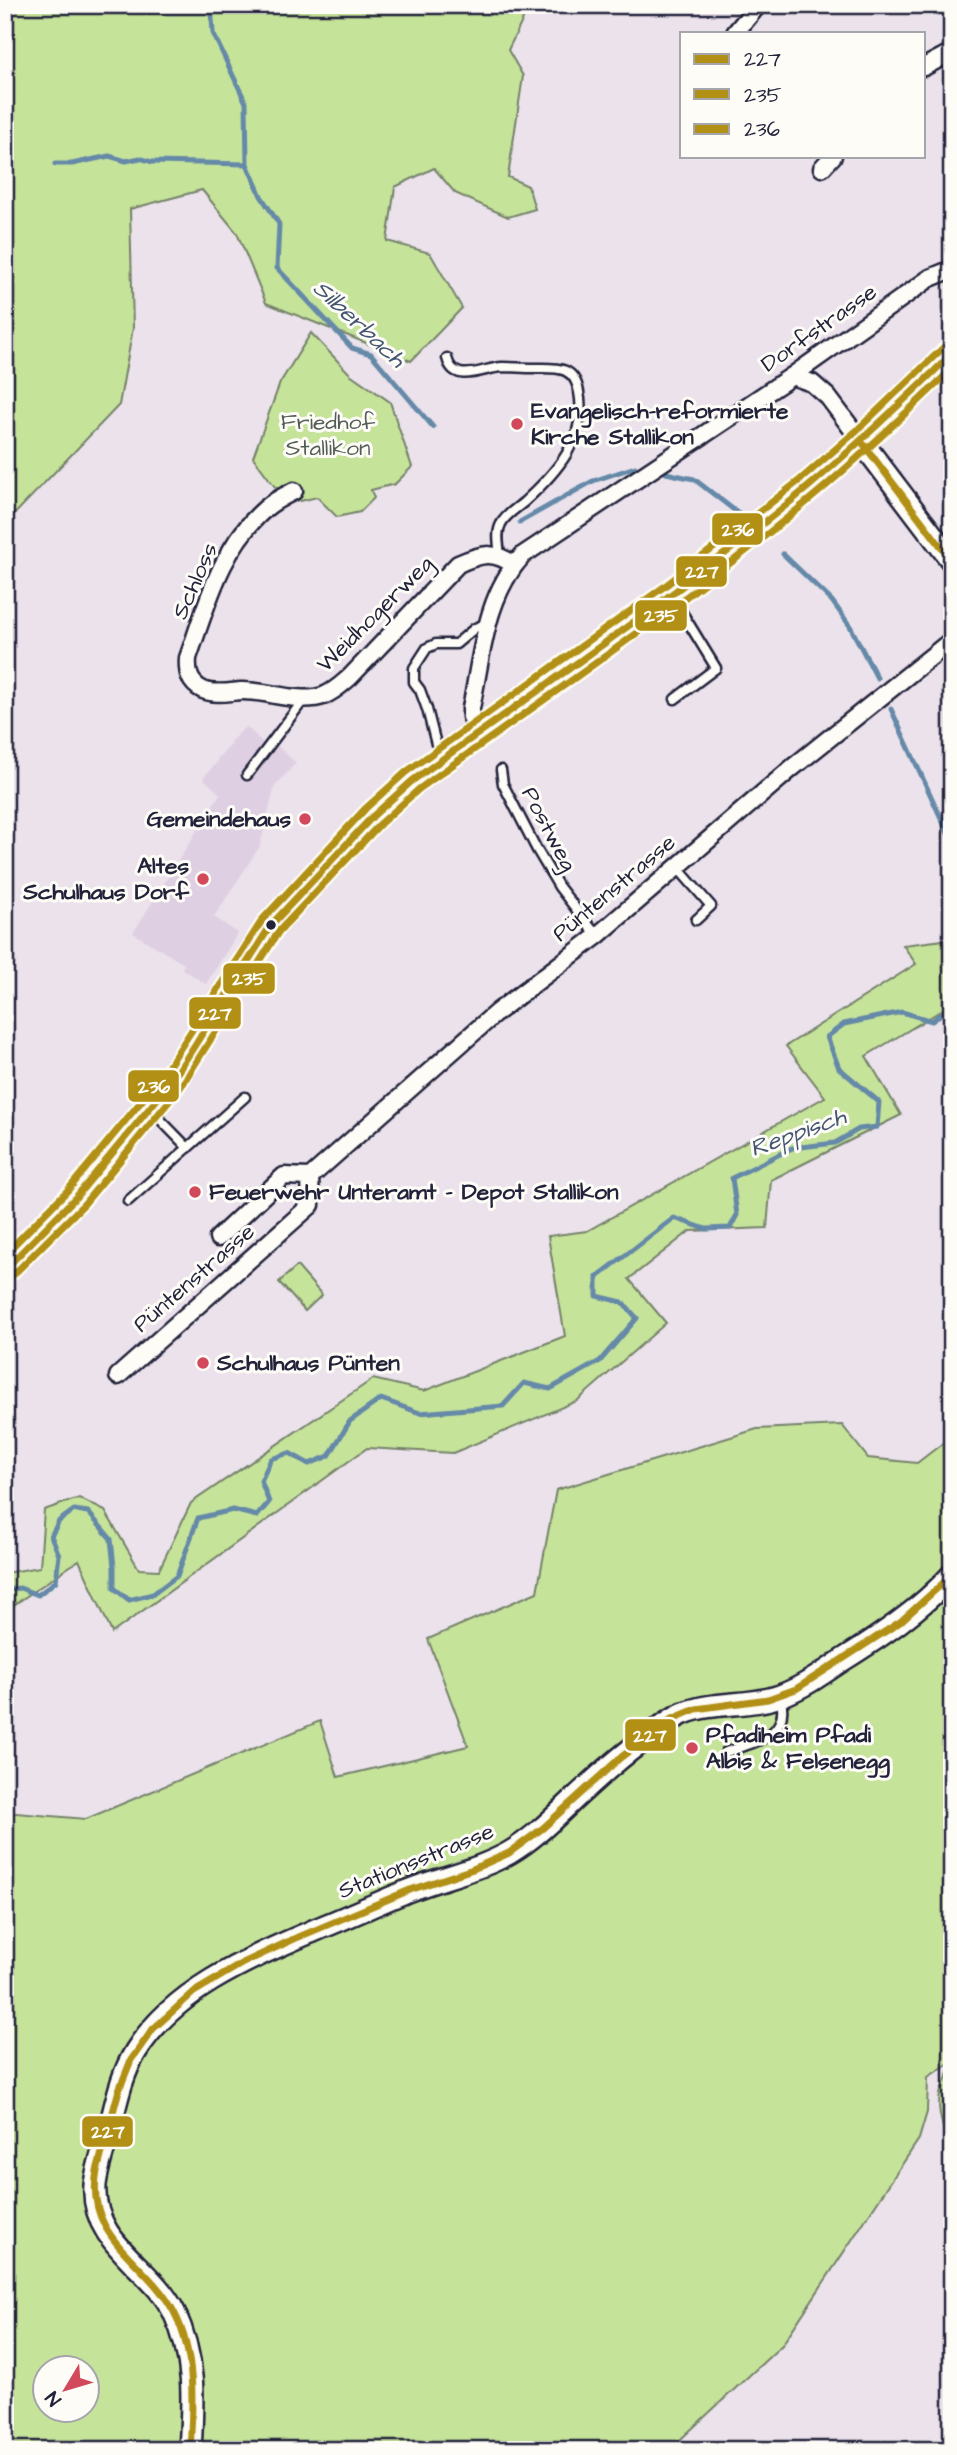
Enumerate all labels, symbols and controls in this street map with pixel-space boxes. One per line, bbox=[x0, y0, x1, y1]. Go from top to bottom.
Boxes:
legend bbox=[680, 32, 926, 158]
text: 227 bbox=[744, 45, 781, 74]
text: 235 bbox=[744, 81, 782, 110]
text: 236 bbox=[744, 115, 780, 144]
water label: Silberbach bbox=[305, 272, 414, 377]
street label: Dorfstrasse bbox=[755, 276, 883, 380]
place label: Evangelisch-reformierte Kirche Stallikon bbox=[531, 395, 789, 453]
park label: Friedhof Stallikon bbox=[281, 406, 375, 464]
marker: Evangelisch-reformierte Kirche Stallikon bbox=[509, 416, 525, 432]
line badge: 236 bbox=[711, 512, 764, 546]
text: 236 bbox=[721, 517, 754, 544]
street label: Schloss bbox=[164, 538, 226, 624]
street label: Weidhogerweg bbox=[309, 548, 441, 680]
line badge: 227 bbox=[675, 555, 728, 588]
text: 227 bbox=[684, 559, 719, 586]
line badge: 235 bbox=[634, 599, 688, 632]
text: 235 bbox=[643, 603, 679, 630]
street label: Postweg bbox=[513, 781, 585, 877]
place label: Gemeindehaus bbox=[147, 803, 291, 835]
marker: Gemeindehaus bbox=[297, 811, 313, 827]
street label: Püntenstrasse bbox=[546, 827, 682, 949]
place label: Altes Schulhaus Dorf bbox=[22, 850, 190, 908]
marker: Altes Schulhaus Dorf bbox=[195, 871, 211, 887]
unlabelled marker bbox=[264, 918, 278, 932]
line badge: 235 bbox=[222, 962, 276, 995]
text: 235 bbox=[231, 966, 267, 993]
line badge: 227 bbox=[188, 996, 242, 1030]
text: 227 bbox=[197, 1001, 232, 1028]
line badge: 236 bbox=[127, 1069, 180, 1103]
text: 236 bbox=[137, 1074, 170, 1101]
water label: Reppisch bbox=[745, 1100, 852, 1166]
place label: Feuerwehr Unteramt - Depot Stallikon bbox=[209, 1176, 619, 1208]
marker: Feuerwehr Unteramt - Depot Stallikon bbox=[187, 1184, 203, 1200]
street label: Püntenstrasse bbox=[126, 1216, 262, 1340]
place label: Schulhaus Pünten bbox=[216, 1347, 400, 1379]
marker: Schulhaus Pünten bbox=[195, 1355, 211, 1371]
line badge: 227 bbox=[624, 1718, 677, 1752]
place label: Pfadiheim Pfadi Albis & Felsenegg bbox=[706, 1719, 890, 1778]
text: 227 bbox=[632, 1723, 667, 1750]
marker: Pfadiheim Pfadi Albis & Felsenegg bbox=[684, 1740, 700, 1756]
street label: Stationsstrasse bbox=[333, 1815, 499, 1907]
line badge: 227 bbox=[81, 2115, 134, 2148]
text: 227 bbox=[90, 2119, 125, 2146]
north arrow bbox=[32, 2354, 102, 2424]
text: N bbox=[39, 2385, 68, 2412]

